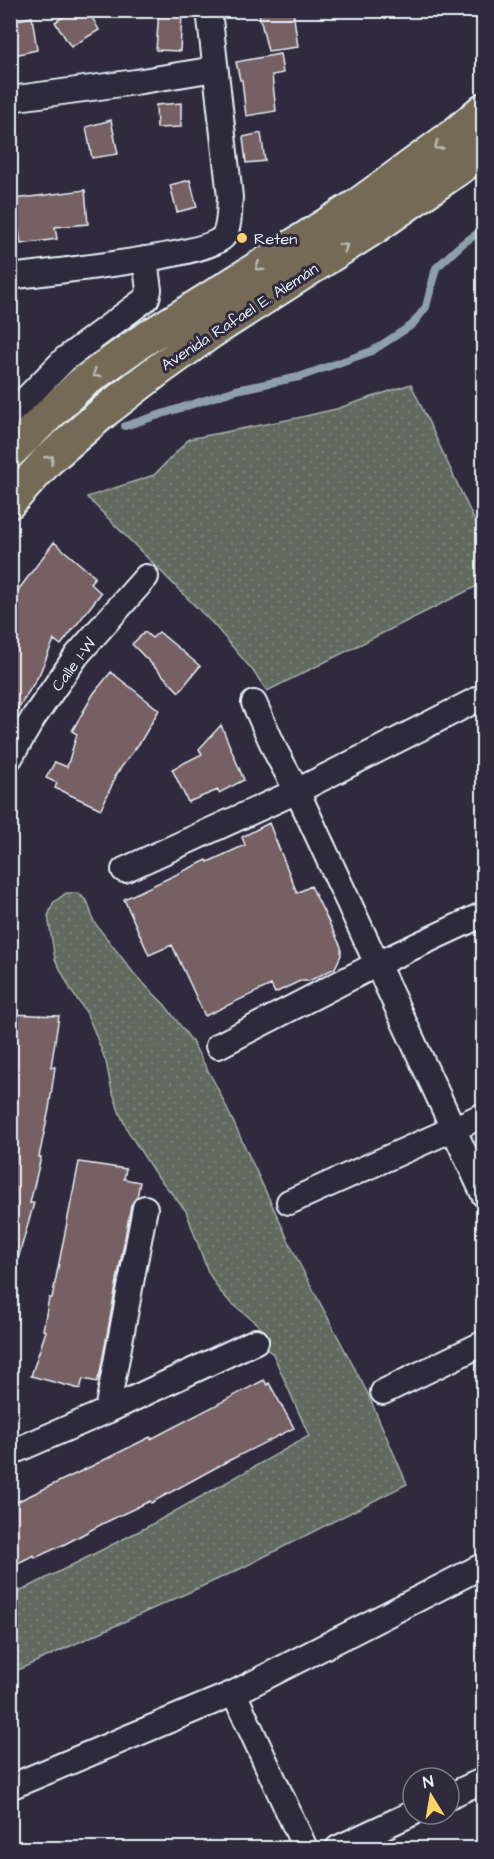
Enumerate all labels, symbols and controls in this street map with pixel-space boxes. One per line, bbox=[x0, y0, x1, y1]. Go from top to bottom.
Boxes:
one-way arrow bbox=[433, 139, 444, 150]
place label: Reten bbox=[254, 228, 297, 250]
marker: Reten bbox=[235, 231, 249, 245]
one-way arrow bbox=[338, 243, 348, 255]
street label: Avenida Rafael E. Alemán bbox=[157, 258, 322, 376]
one-way arrow bbox=[255, 260, 266, 271]
one-way arrow bbox=[92, 367, 103, 378]
one-way arrow bbox=[44, 455, 54, 466]
street label: Calle 1-W bbox=[46, 633, 101, 696]
north arrow bbox=[401, 1766, 461, 1826]
text: N bbox=[421, 1771, 435, 1794]

